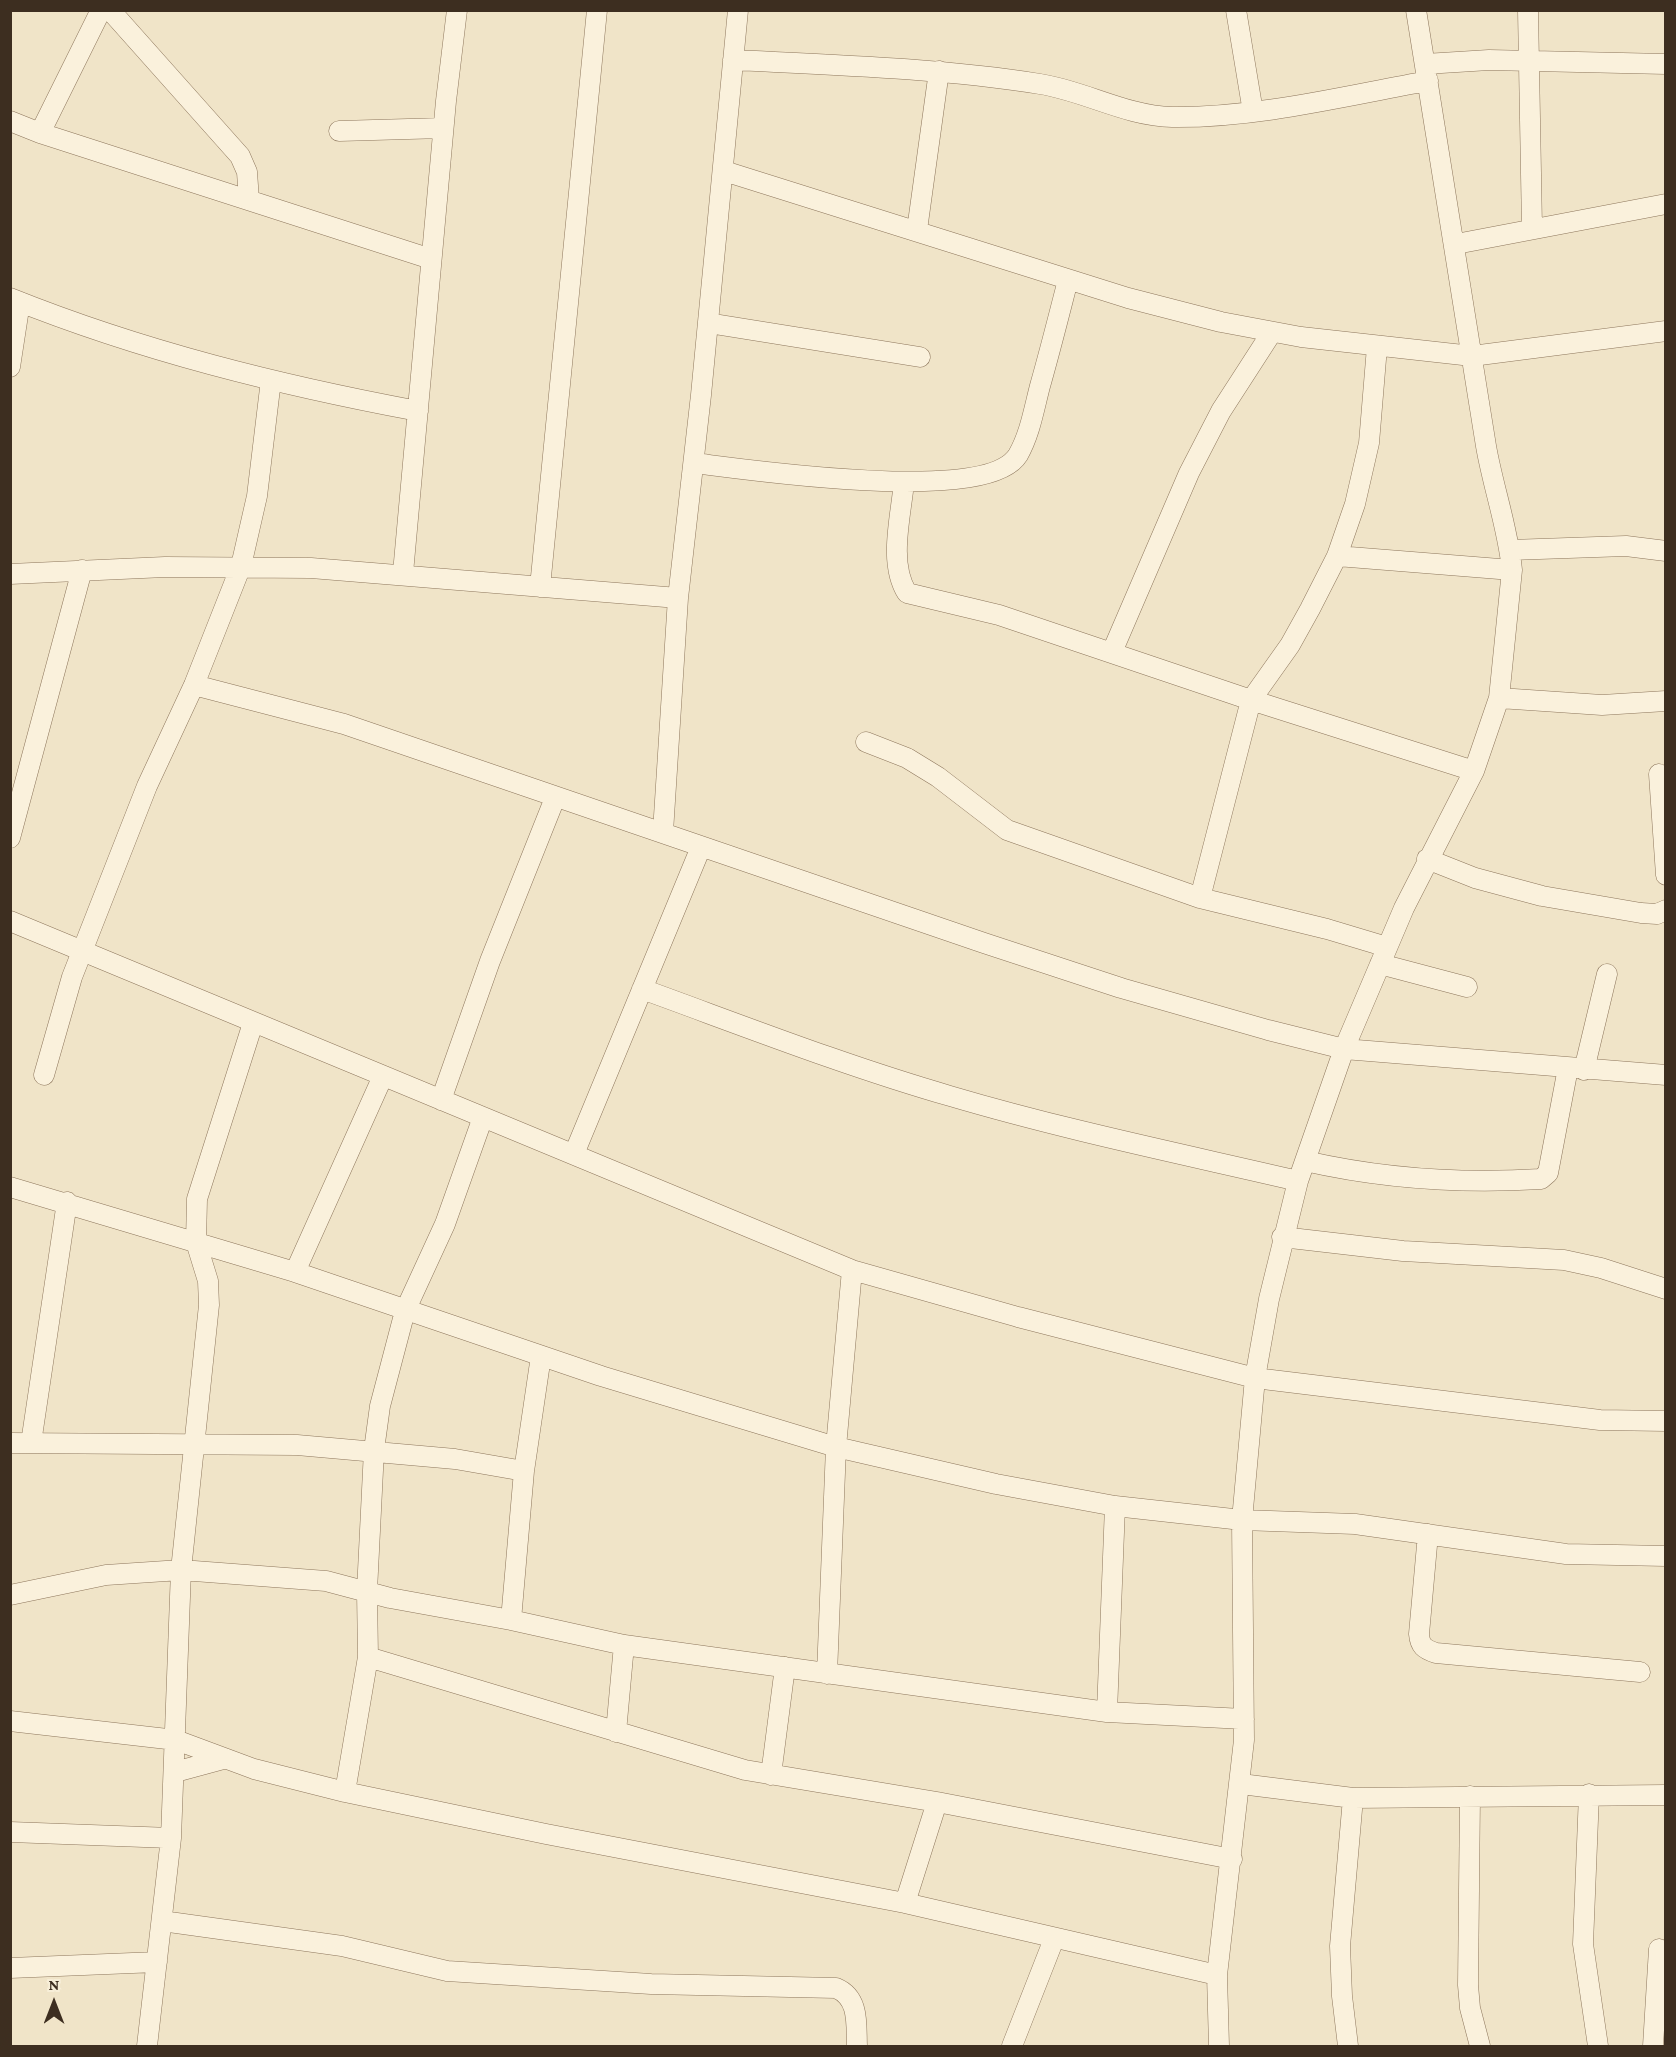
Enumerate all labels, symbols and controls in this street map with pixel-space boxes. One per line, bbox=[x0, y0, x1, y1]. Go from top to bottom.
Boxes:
north arrow bbox=[24, 1973, 84, 2033]
text: N bbox=[49, 1976, 59, 1993]

